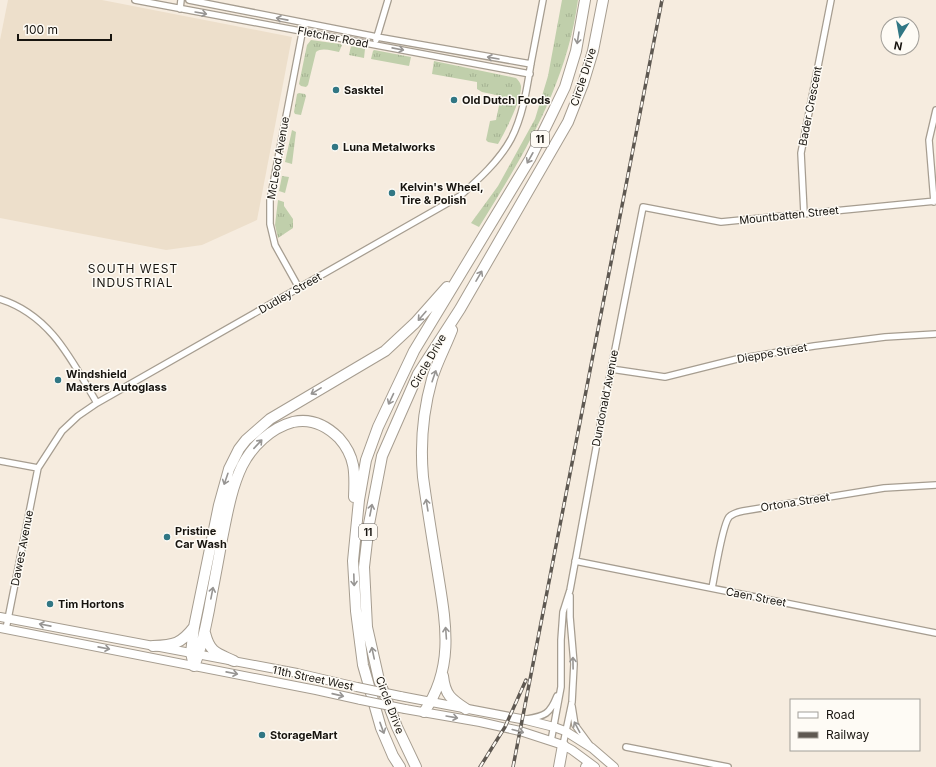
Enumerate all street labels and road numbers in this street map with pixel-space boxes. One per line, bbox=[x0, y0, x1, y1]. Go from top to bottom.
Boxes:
street label: Fletcher Road bbox=[296, 23, 370, 51]
street label: Circle Drive bbox=[567, 46, 599, 108]
street label: Bader Crescent bbox=[795, 65, 825, 147]
street label: McLeod Avenue bbox=[264, 115, 292, 201]
road number: 11 bbox=[531, 131, 549, 147]
street label: Mountbatten Street bbox=[739, 203, 840, 227]
street label: Dudley Street bbox=[256, 269, 324, 317]
street label: Circle Drive bbox=[407, 331, 449, 391]
street label: Dieppe Street bbox=[736, 340, 809, 366]
street label: Dundonald Avenue bbox=[589, 349, 621, 447]
street label: Ortona Street bbox=[760, 490, 831, 514]
street label: Dawes Avenue bbox=[8, 509, 36, 587]
road number: 11 bbox=[359, 524, 377, 540]
street label: Caen Street bbox=[725, 584, 788, 610]
street label: 11th Street West bbox=[271, 663, 355, 694]
street label: Circle Drive bbox=[373, 674, 407, 736]

